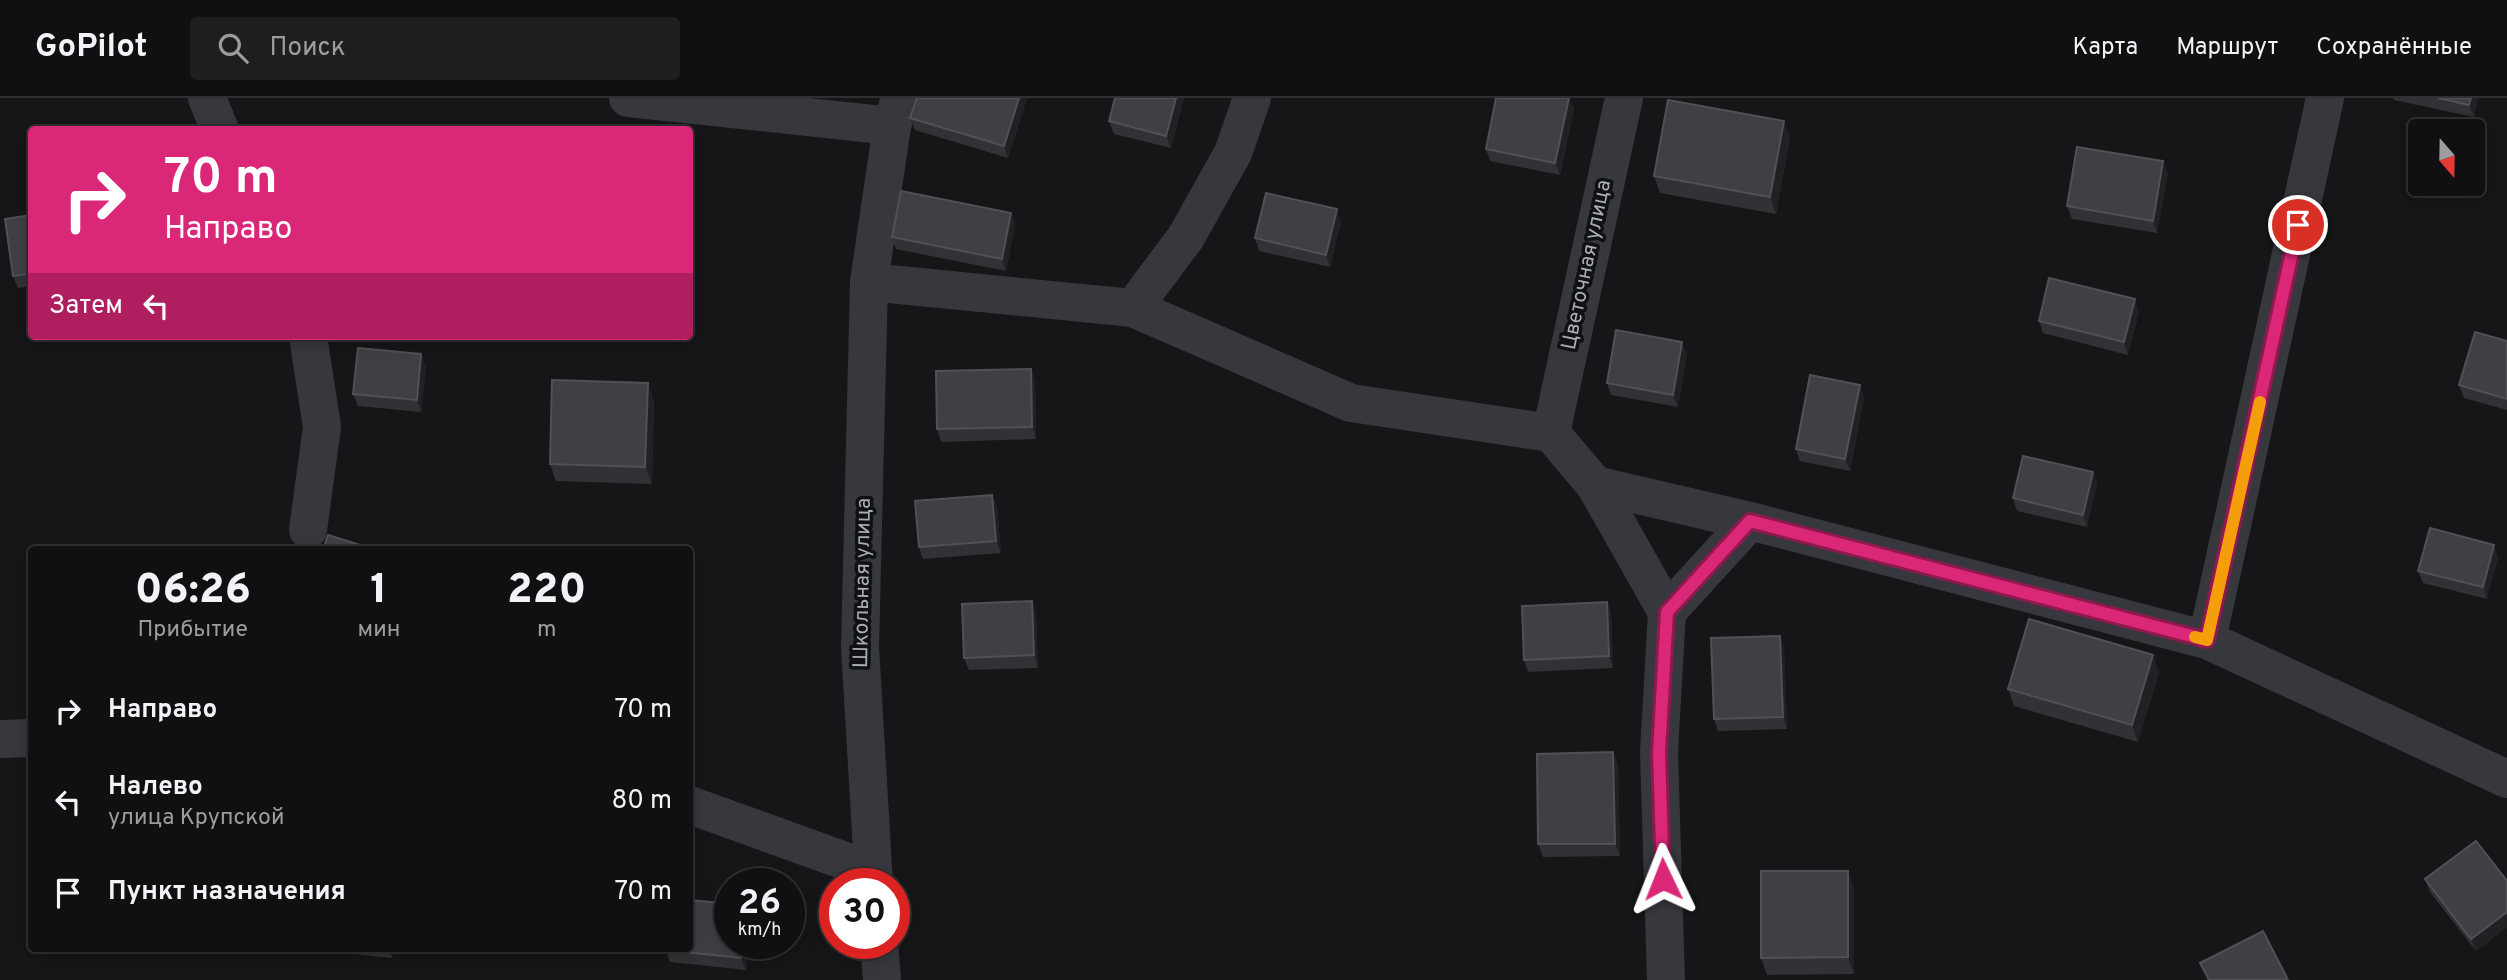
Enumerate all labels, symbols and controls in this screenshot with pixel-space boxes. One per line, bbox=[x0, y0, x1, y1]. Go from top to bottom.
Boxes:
search box bbox=[190, 17, 680, 80]
text: GoPilot bbox=[35, 27, 148, 69]
icon: search bbox=[214, 29, 252, 67]
text: Поиск bbox=[270, 32, 346, 65]
text: Карта bbox=[2072, 33, 2138, 63]
text: Маршрут bbox=[2176, 33, 2278, 63]
text: Сохранённые bbox=[2316, 33, 2472, 63]
north arrow bbox=[2408, 119, 2485, 196]
map controls bbox=[2408, 119, 2485, 196]
text: 70 m bbox=[164, 149, 278, 211]
icon: right bbox=[49, 154, 140, 245]
street label: Цветочная улица bbox=[1556, 178, 1618, 352]
pin bbox=[2268, 195, 2328, 255]
icon: arrive bbox=[2279, 206, 2317, 244]
text: Направо bbox=[164, 210, 292, 250]
icon: left bbox=[137, 287, 175, 325]
text: Затем bbox=[49, 290, 123, 323]
street label: Школьная улица bbox=[848, 498, 878, 668]
text: 06:26 bbox=[135, 565, 251, 618]
text: 1 bbox=[370, 565, 388, 618]
text: 220 bbox=[507, 565, 586, 618]
text: Прибытие bbox=[138, 616, 248, 645]
text: мин bbox=[357, 616, 400, 645]
text: m bbox=[537, 616, 556, 645]
icon: right bbox=[49, 692, 87, 730]
text: Направо bbox=[108, 694, 217, 727]
text: 70 m bbox=[614, 694, 672, 727]
text: Налево bbox=[108, 771, 203, 804]
icon: left bbox=[49, 783, 87, 821]
text: 80 m bbox=[612, 785, 672, 818]
text: улица Крупской bbox=[108, 804, 285, 833]
position arrow bbox=[1626, 842, 1700, 916]
speed limit sign: 30 bbox=[819, 868, 910, 959]
icon: arrive bbox=[49, 874, 87, 912]
text: Пункт назначения bbox=[108, 876, 346, 909]
text: 70 m bbox=[614, 876, 672, 909]
text: 26 bbox=[738, 882, 781, 926]
text: km/h bbox=[738, 919, 781, 942]

